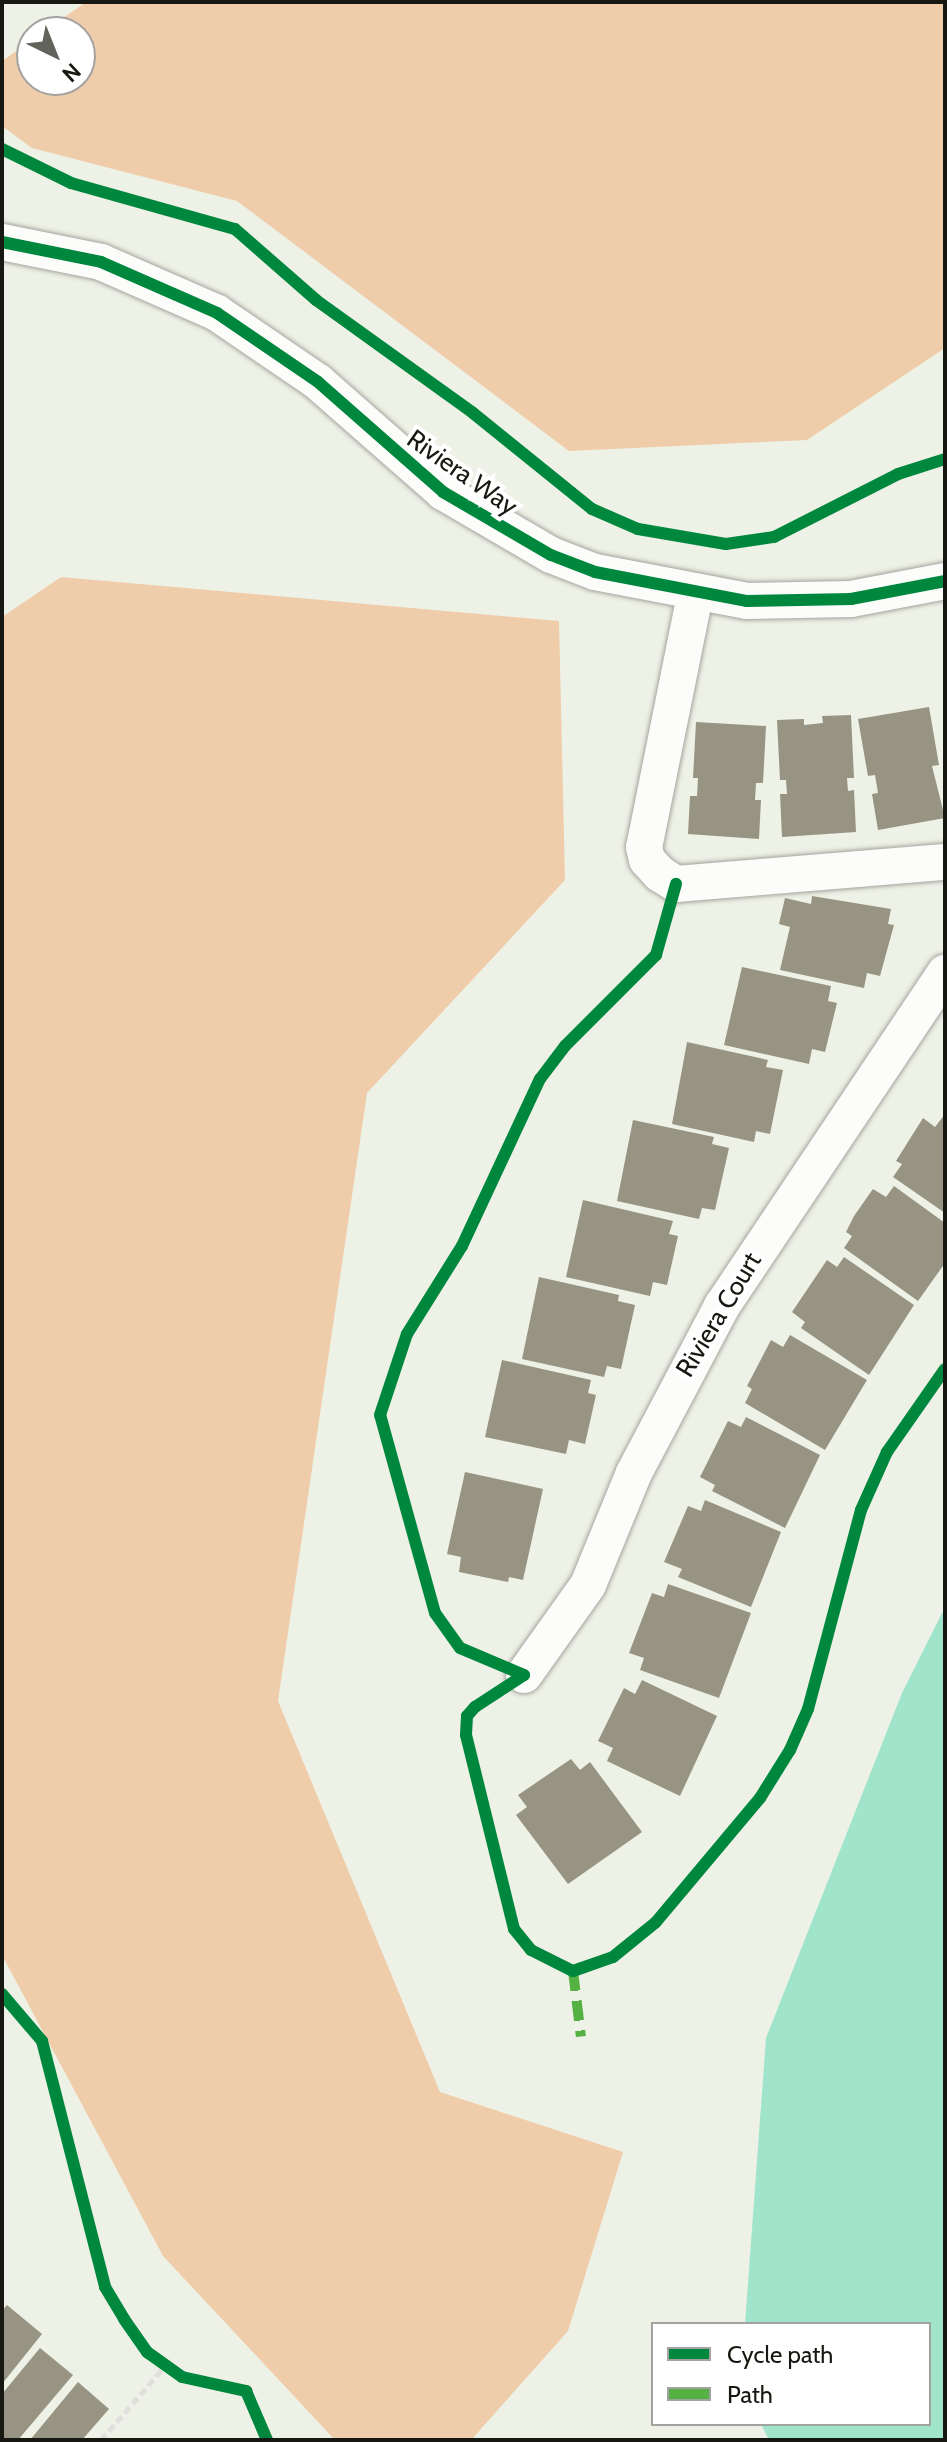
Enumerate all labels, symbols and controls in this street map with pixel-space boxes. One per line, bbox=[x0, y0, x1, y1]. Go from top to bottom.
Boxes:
north arrow bbox=[16, 16, 96, 96]
text: N bbox=[56, 57, 86, 88]
street label: Riviera Way bbox=[401, 424, 523, 522]
street label: Riviera Court bbox=[670, 1247, 768, 1383]
legend bbox=[651, 2322, 931, 2426]
text: Cycle path bbox=[727, 2340, 833, 2369]
text: Path bbox=[727, 2380, 773, 2409]

